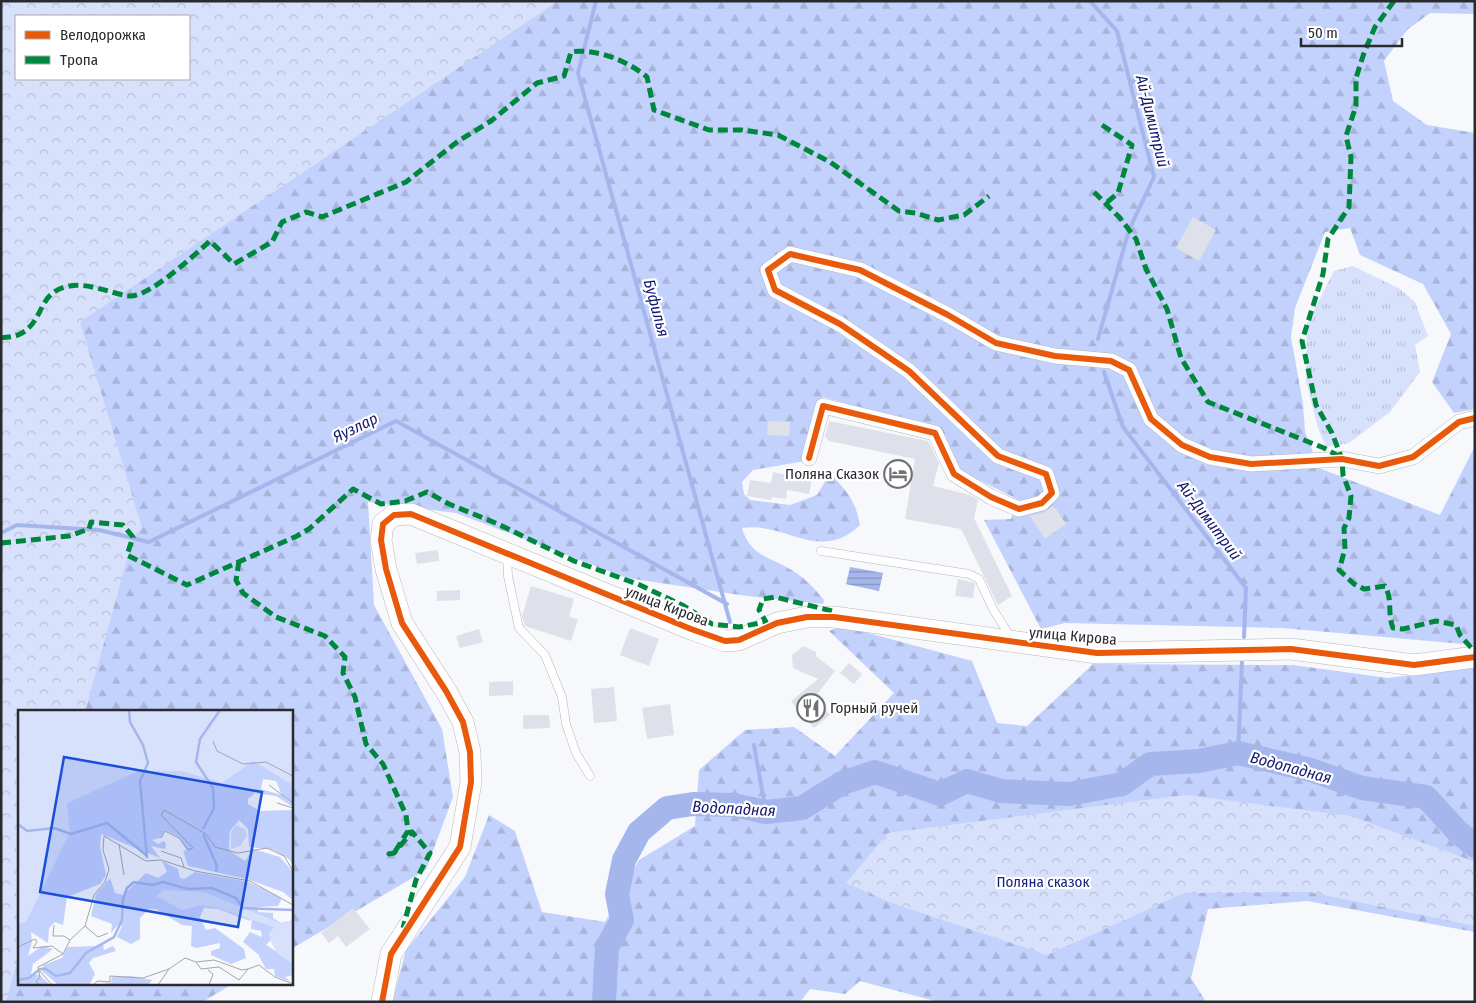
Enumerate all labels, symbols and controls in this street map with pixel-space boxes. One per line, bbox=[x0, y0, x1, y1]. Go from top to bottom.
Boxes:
legend bbox=[15, 15, 190, 80]
scale bar bbox=[1301, 15, 1402, 47]
text: 50 m bbox=[1308, 24, 1338, 42]
text: Велодорожка bbox=[60, 26, 146, 44]
text: Тропа bbox=[60, 51, 98, 69]
water label: Ай-Димитрий bbox=[1132, 72, 1173, 169]
water label: Буфилья bbox=[640, 277, 673, 339]
water label: Яузлар bbox=[329, 408, 381, 447]
hotel icon: Поляна Сказок bbox=[883, 459, 913, 489]
place label: Поляна Сказок bbox=[785, 465, 879, 483]
water label: Ай-Димитрий bbox=[1173, 476, 1246, 564]
street label: улица Кирова bbox=[623, 582, 711, 630]
street label: улица Кирова bbox=[1028, 623, 1118, 649]
restaurant icon: Горный ручей bbox=[796, 693, 826, 723]
place label: Горный ручей bbox=[830, 699, 918, 717]
inset map bbox=[18, 710, 292, 986]
water label: Водопадная bbox=[1248, 748, 1334, 787]
water label: Водопадная bbox=[692, 797, 776, 820]
park label: Поляна сказок bbox=[997, 873, 1089, 891]

